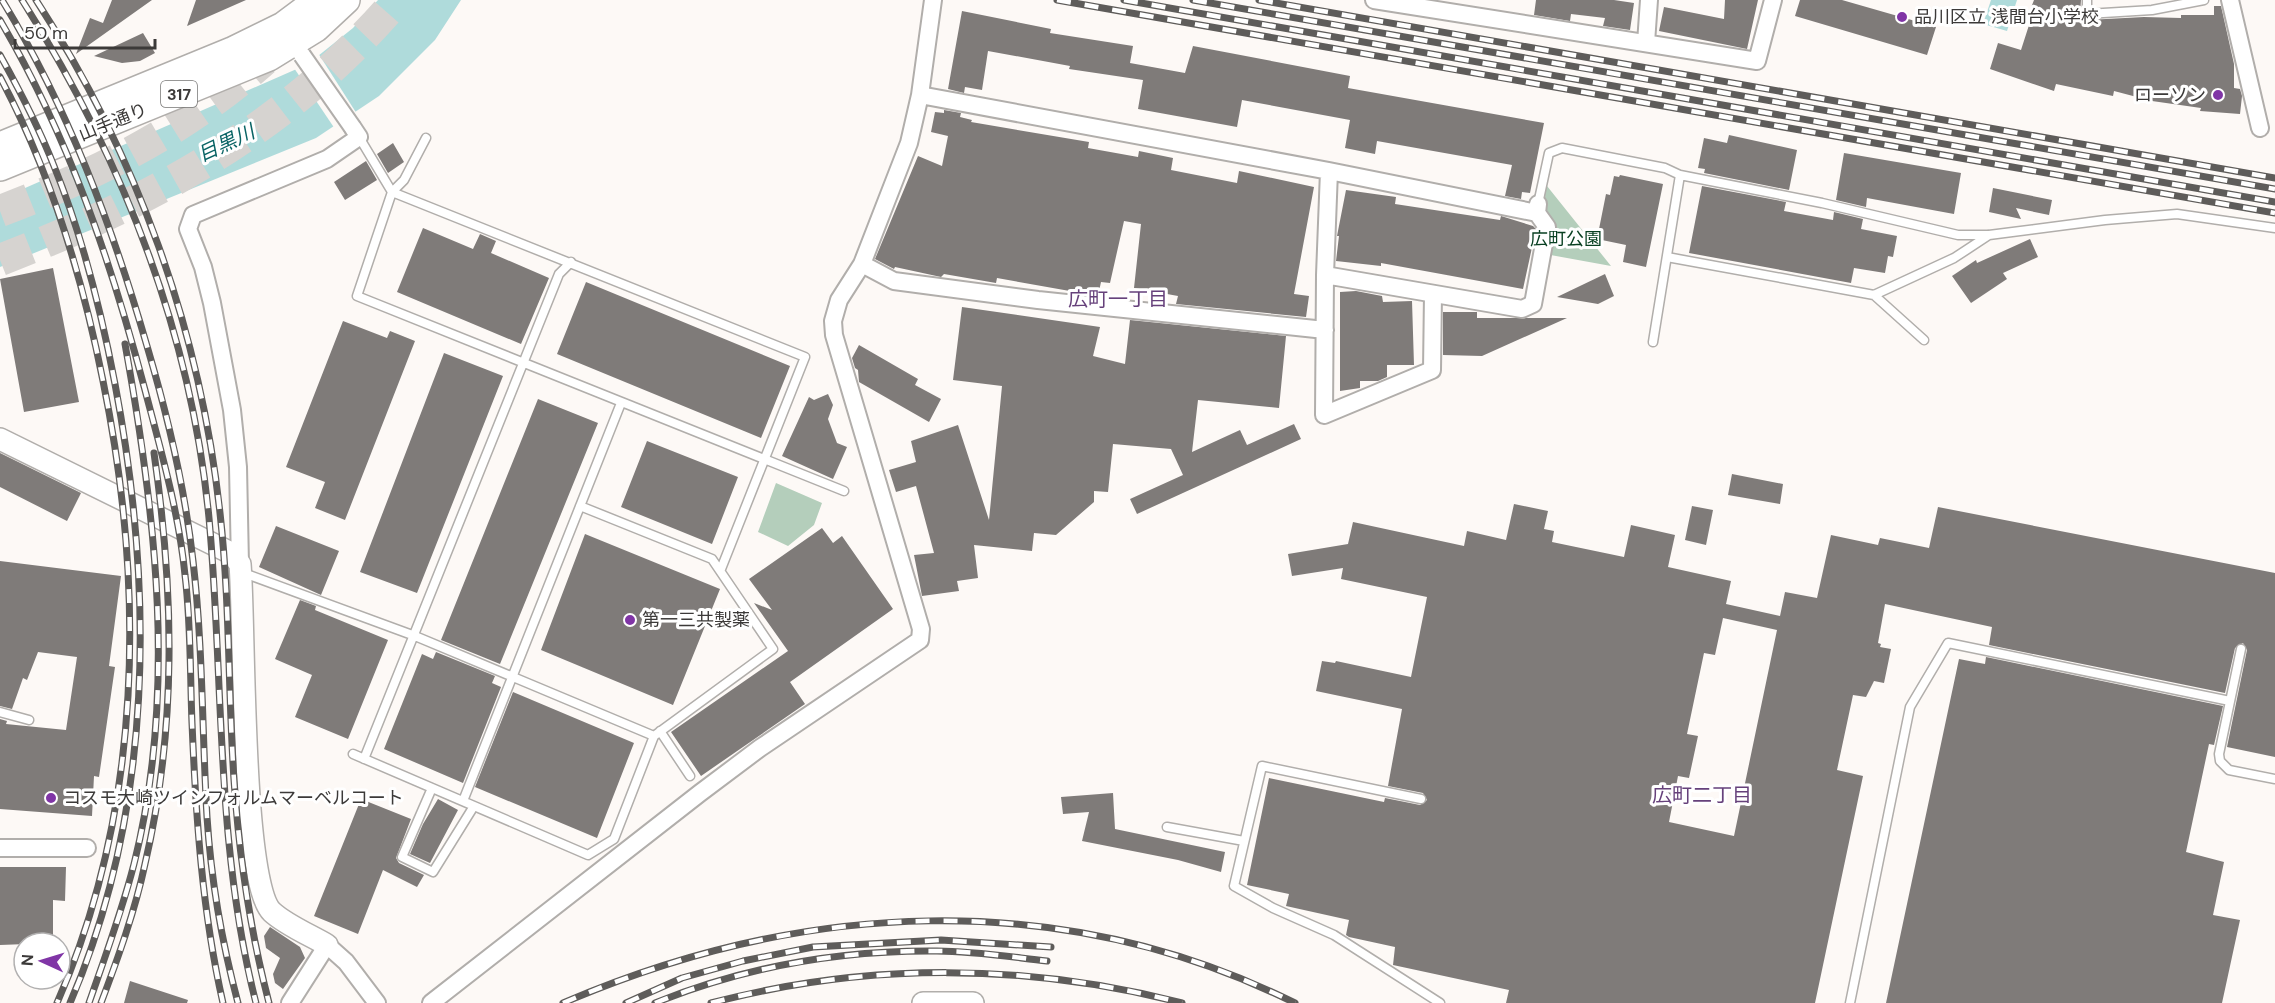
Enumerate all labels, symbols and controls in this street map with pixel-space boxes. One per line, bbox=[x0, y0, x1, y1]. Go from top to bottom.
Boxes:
place label: 品川区立 浅間台小学校 bbox=[1914, 5, 2099, 29]
marker: 品川区立 浅間台小学校 bbox=[1895, 10, 1909, 24]
scale bar bbox=[15, 12, 154, 50]
text: 50 m bbox=[24, 21, 68, 45]
road number: 317 bbox=[161, 81, 197, 107]
place label: ローソン bbox=[2134, 83, 2206, 107]
marker: ローソン bbox=[2211, 88, 2225, 102]
street label: 山手通り bbox=[75, 97, 151, 147]
water label: 目黒川 bbox=[193, 118, 260, 167]
park label: 広町公園 bbox=[1530, 227, 1602, 251]
district label: 広町一丁目 bbox=[1068, 286, 1168, 312]
place label: 第一三共製薬 bbox=[642, 608, 750, 632]
marker: 第一三共製薬 bbox=[623, 613, 637, 627]
district label: 広町二丁目 bbox=[1652, 782, 1752, 808]
place label: コスモ大崎ツインフォルムマーベルコート bbox=[63, 786, 404, 810]
marker: コスモ大崎ツインフォルムマーベルコート bbox=[44, 791, 58, 805]
north arrow bbox=[12, 931, 72, 991]
text: N bbox=[17, 953, 38, 967]

